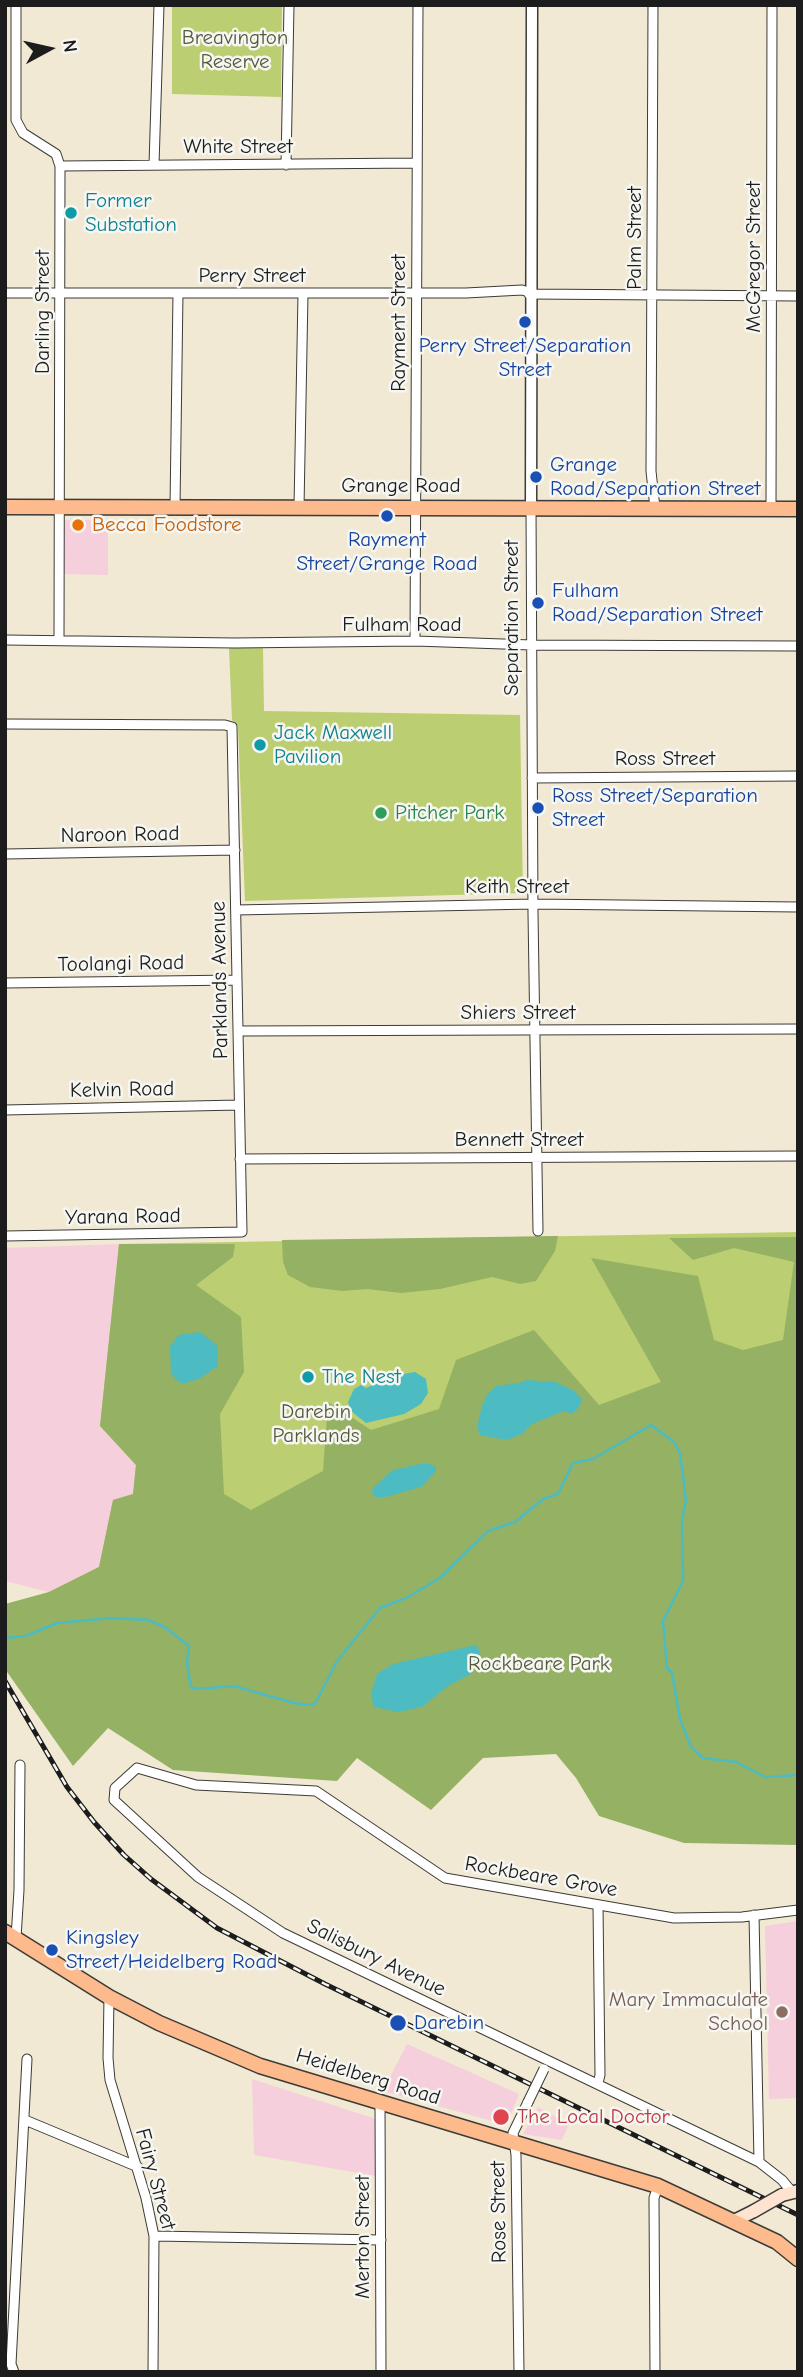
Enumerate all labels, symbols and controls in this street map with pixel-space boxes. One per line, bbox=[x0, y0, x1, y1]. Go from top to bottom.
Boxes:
north arrow bbox=[14, 14, 84, 84]
park label: Breavington Reserve bbox=[182, 25, 288, 75]
text: N bbox=[58, 38, 82, 54]
street label: White Street bbox=[183, 134, 293, 160]
street label: McGregor Street bbox=[741, 181, 767, 333]
street label: Palm Street bbox=[622, 186, 648, 290]
place label: Former Substation bbox=[85, 188, 177, 238]
marker: Former Substation bbox=[63, 205, 79, 221]
street label: Darling Street bbox=[30, 250, 56, 374]
street label: Rayment Street bbox=[386, 254, 412, 392]
street label: Perry Street bbox=[198, 263, 306, 289]
marker: Perry Street/Separation Street bbox=[517, 314, 533, 330]
place label: Perry Street/Separation Street bbox=[419, 333, 631, 383]
place label: Grange Road/Separation Street bbox=[550, 452, 760, 502]
marker: Grange Road/Separation Street bbox=[528, 469, 544, 485]
street label: Grange Road bbox=[341, 473, 461, 499]
marker: Rayment Street/Grange Road bbox=[379, 508, 395, 524]
place label: Becca Foodstore bbox=[92, 512, 242, 538]
marker: Becca Foodstore bbox=[70, 517, 86, 533]
place label: Rayment Street/Grange Road bbox=[296, 527, 478, 577]
street label: Separation Street bbox=[499, 540, 525, 696]
place label: Fulham Road/Separation Street bbox=[552, 578, 762, 628]
marker: Fulham Road/Separation Street bbox=[530, 595, 546, 611]
street label: Fulham Road bbox=[342, 612, 462, 638]
place label: Jack Maxwell Pavilion bbox=[274, 720, 392, 770]
marker: Jack Maxwell Pavilion bbox=[252, 737, 268, 753]
street label: Ross Street bbox=[615, 746, 715, 772]
place label: Ross Street/Separation Street bbox=[552, 783, 758, 833]
place label: Pitcher Park bbox=[395, 800, 504, 826]
marker: Ross Street/Separation Street bbox=[530, 800, 546, 816]
marker: Pitcher Park bbox=[373, 805, 389, 821]
street label: Naroon Road bbox=[60, 821, 180, 849]
street label: Keith Street bbox=[465, 874, 569, 900]
street label: Parklands Avenue bbox=[206, 901, 234, 1059]
street label: Toolangi Road bbox=[58, 950, 184, 978]
street label: Shiers Street bbox=[461, 1000, 575, 1026]
street label: Kelvin Road bbox=[70, 1076, 174, 1104]
street label: Bennett Street bbox=[455, 1127, 583, 1153]
street label: Yarana Road bbox=[65, 1203, 181, 1231]
place label: The Nest bbox=[322, 1364, 401, 1390]
marker: The Nest bbox=[300, 1369, 316, 1385]
park label: Darebin Parklands bbox=[272, 1399, 360, 1449]
park label: Rockbeare Park bbox=[468, 1651, 610, 1677]
street label: Rockbeare Grove bbox=[463, 1851, 619, 1903]
street label: Salisbury Avenue bbox=[303, 1914, 449, 2002]
place label: Kingsley Street/Heidelberg Road bbox=[66, 1925, 277, 1975]
marker: Kingsley Street/Heidelberg Road bbox=[44, 1942, 60, 1958]
place label: Mary Immaculate School bbox=[609, 1987, 768, 2037]
marker: Mary Immaculate School bbox=[774, 2004, 790, 2020]
place label: Darebin bbox=[414, 2010, 484, 2036]
marker: Darebin bbox=[388, 2013, 408, 2033]
street label: Heidelberg Road bbox=[293, 2043, 443, 2111]
place label: The Local Doctor bbox=[517, 2104, 670, 2130]
marker: The Local Doctor bbox=[491, 2107, 511, 2127]
street label: Fairy Street bbox=[129, 2126, 181, 2232]
street label: Rose Street bbox=[486, 2161, 512, 2263]
street label: Merton Street bbox=[350, 2175, 376, 2299]

